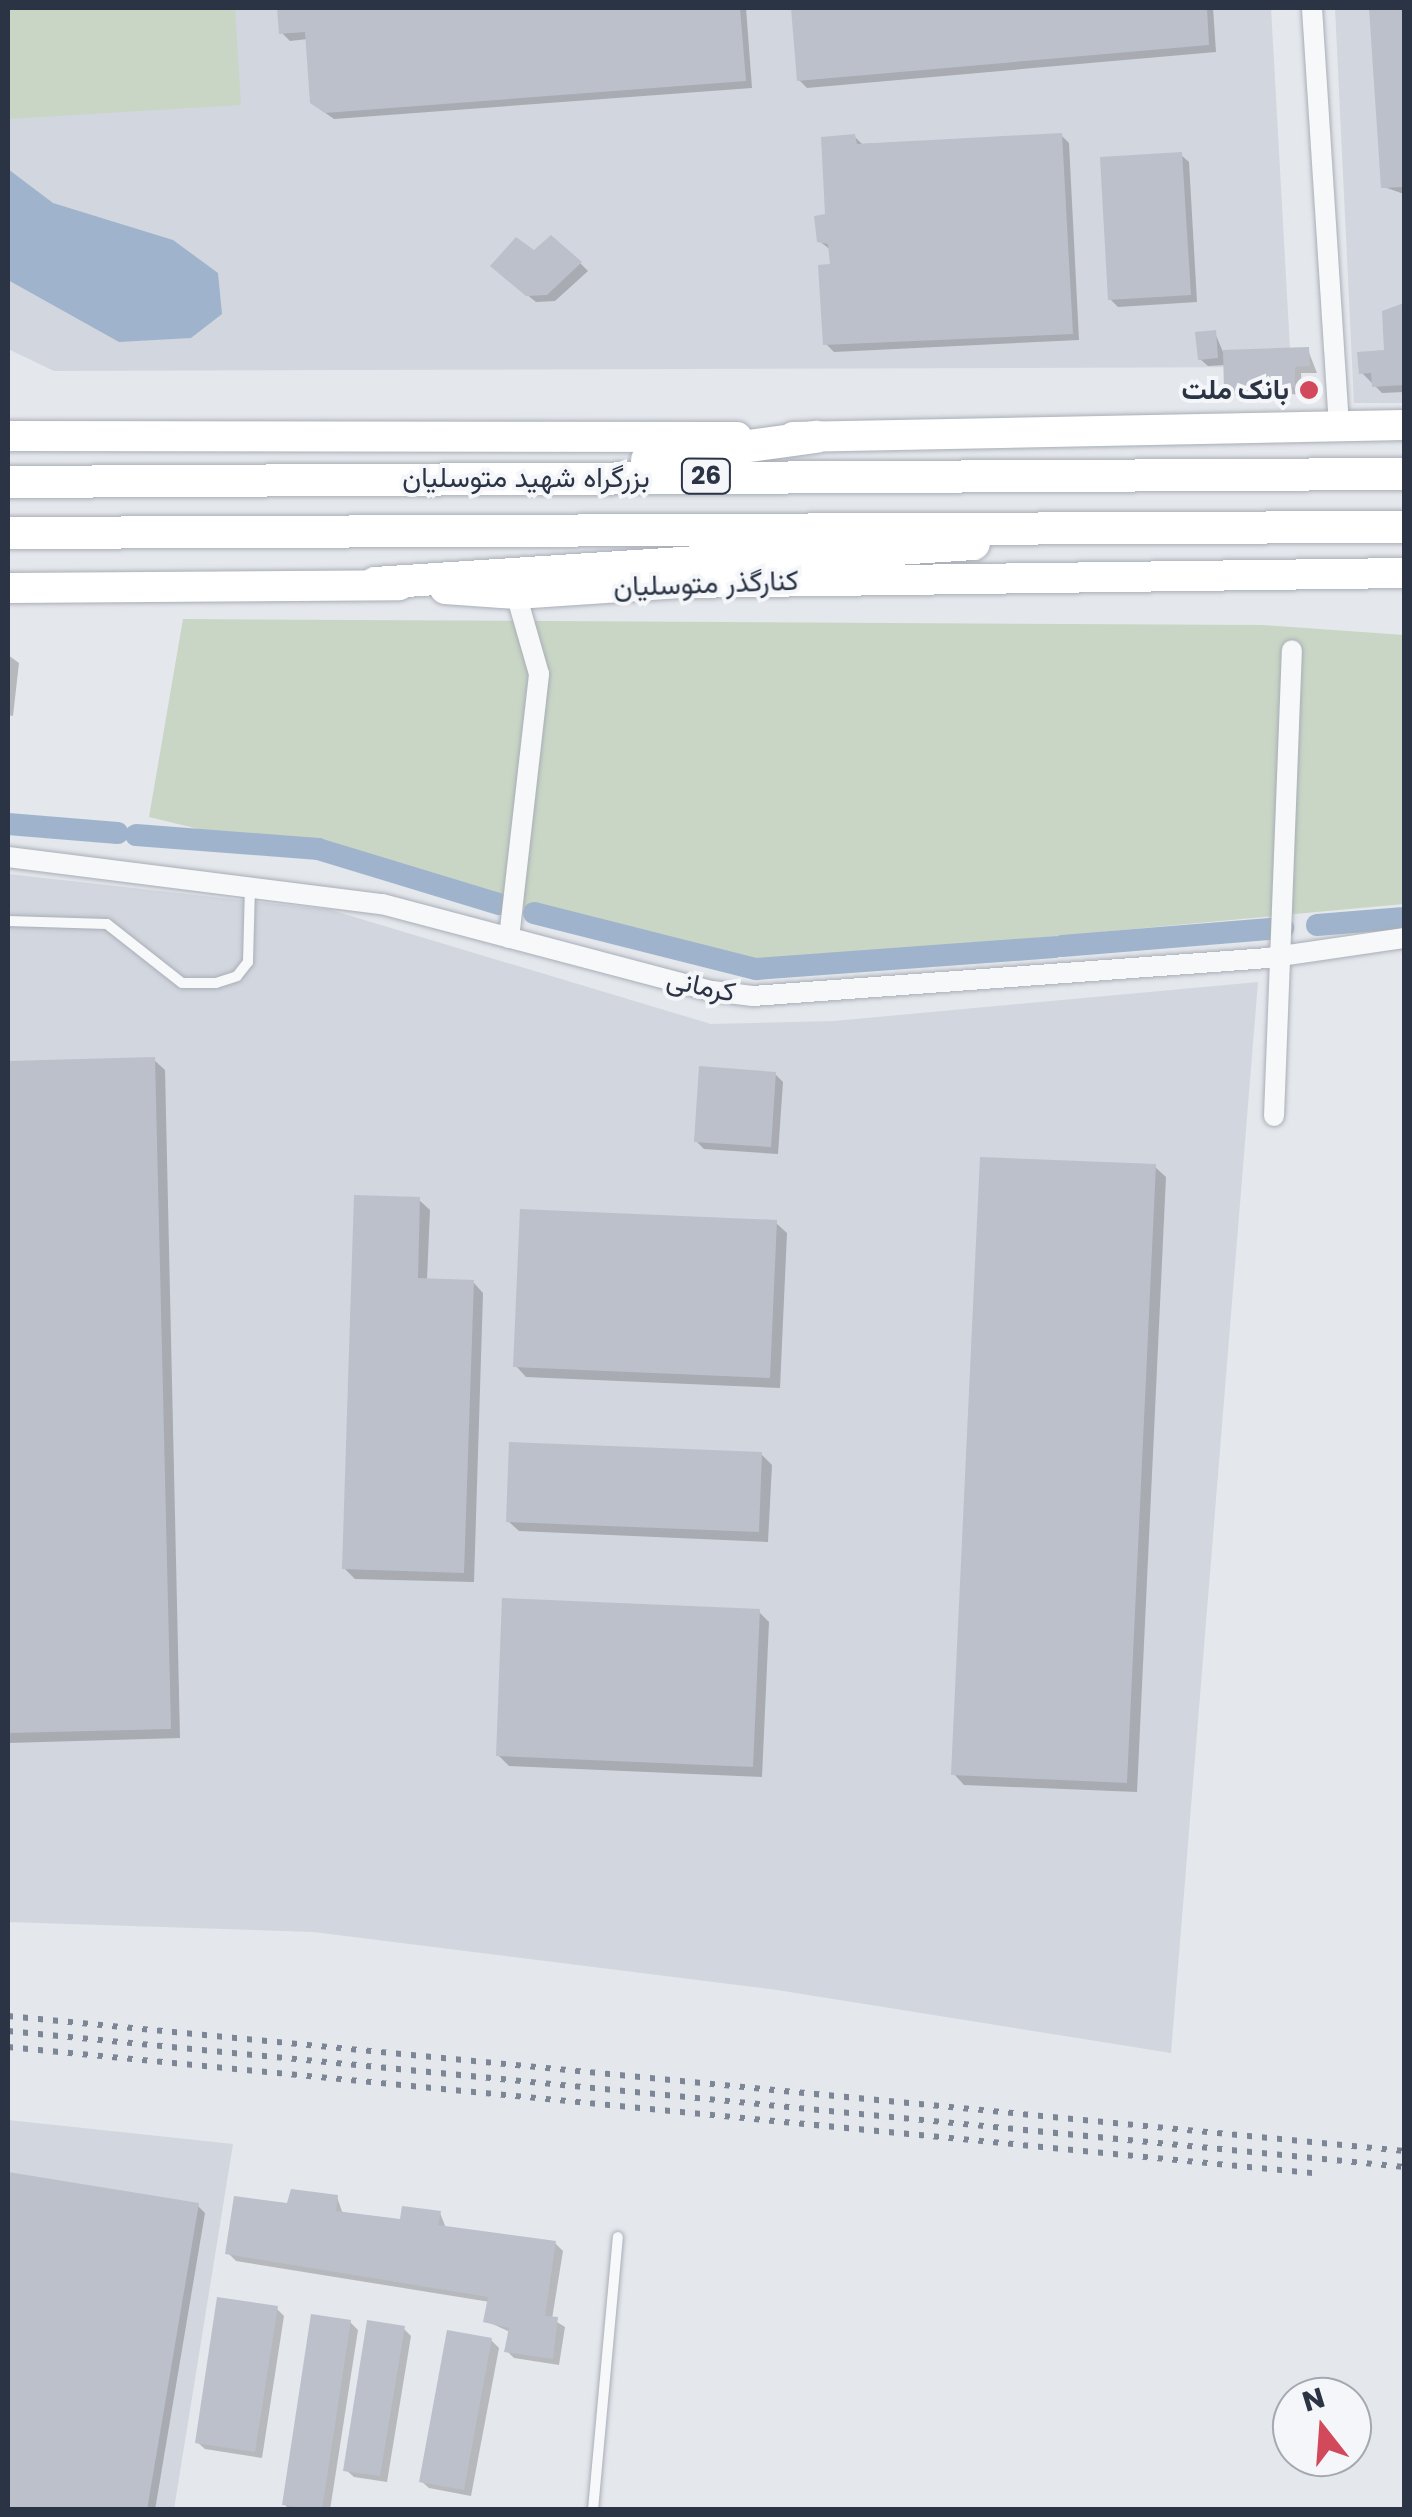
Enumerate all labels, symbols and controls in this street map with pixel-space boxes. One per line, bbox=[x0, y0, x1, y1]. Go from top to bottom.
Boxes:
place label: بانک ملت bbox=[1182, 373, 1289, 407]
marker: بانک ملت bbox=[1298, 379, 1320, 401]
road number: 26 bbox=[678, 456, 734, 496]
street label: بزرگراه شهید متوسلیان bbox=[402, 461, 650, 495]
street label: کنارگذر متوسلیان bbox=[613, 564, 799, 604]
street label: کرمانی bbox=[664, 962, 738, 1010]
north arrow bbox=[1272, 2377, 1372, 2477]
text: N bbox=[1298, 2378, 1329, 2421]

